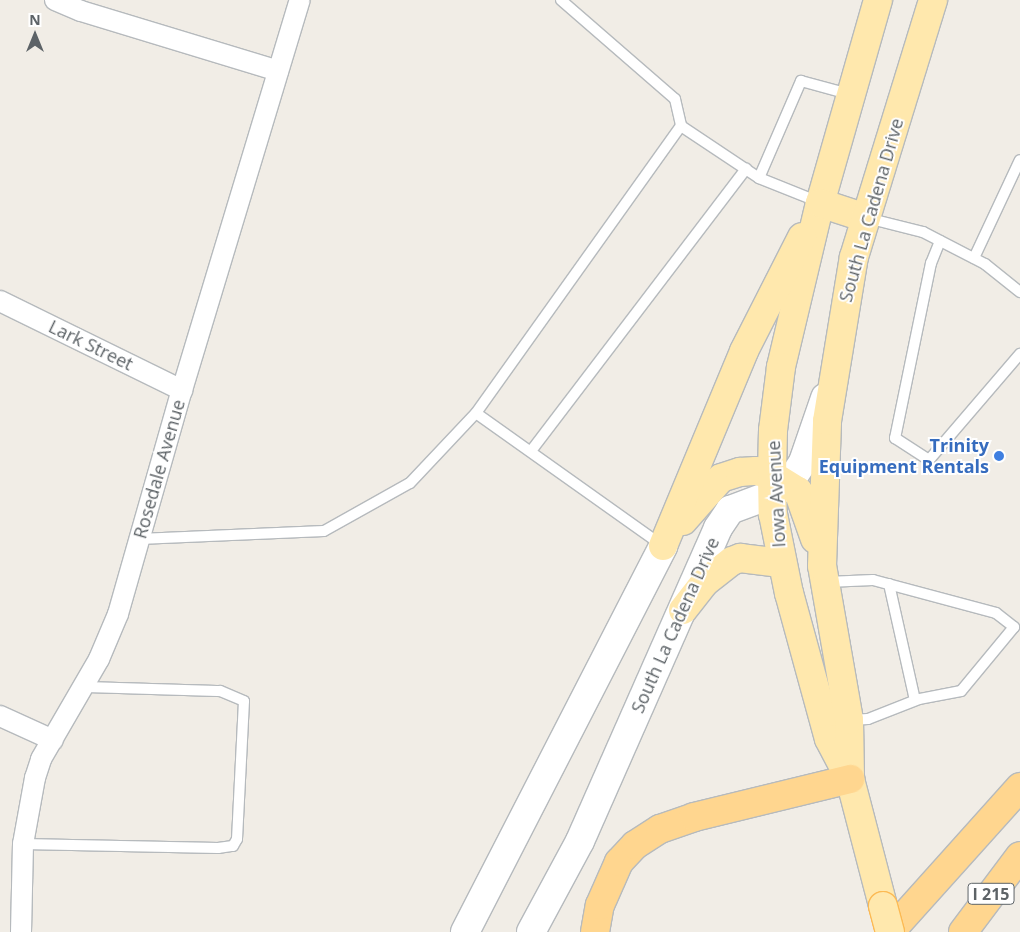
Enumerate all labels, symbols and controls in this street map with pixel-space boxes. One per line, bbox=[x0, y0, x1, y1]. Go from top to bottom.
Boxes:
north arrow bbox=[10, 10, 60, 60]
text: N bbox=[29, 10, 41, 29]
street label: South La Cadena Drive bbox=[834, 116, 908, 304]
street label: Lark Street bbox=[45, 315, 137, 375]
street label: Rosedale Avenue bbox=[129, 397, 189, 541]
place label: Trinity Equipment Rentals bbox=[819, 435, 989, 478]
street label: Iowa Avenue bbox=[762, 440, 790, 548]
marker: Trinity Equipment Rentals bbox=[993, 450, 1005, 462]
street label: South La Cadena Drive bbox=[626, 534, 724, 716]
road number: I 215 bbox=[967, 881, 1015, 908]

